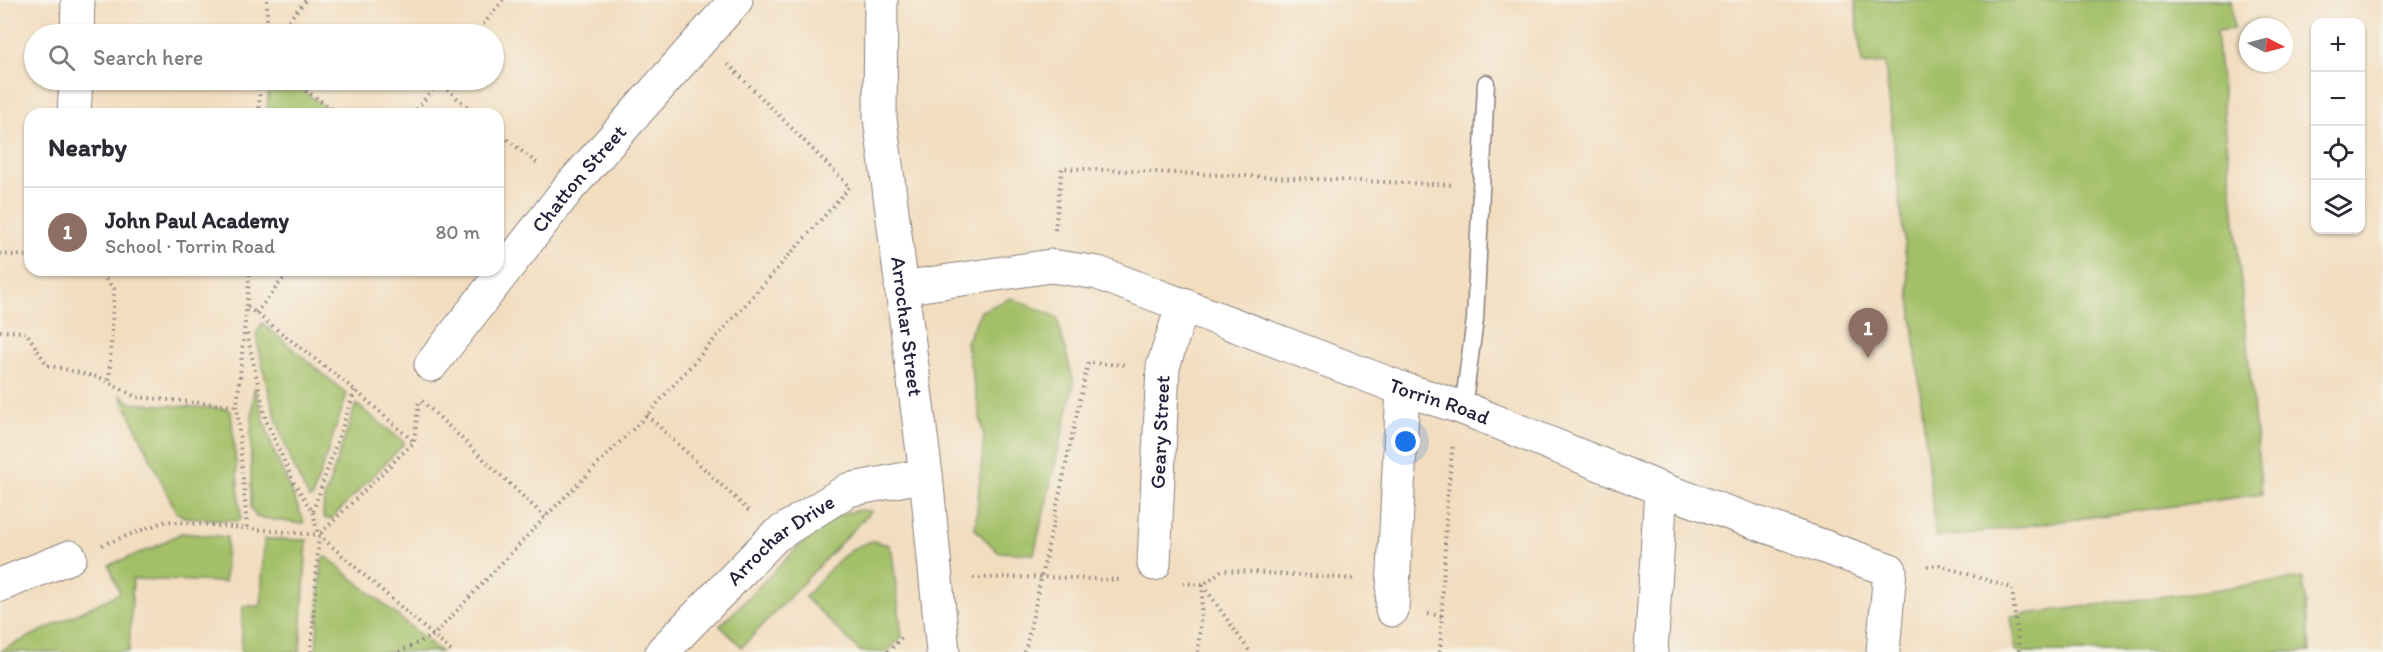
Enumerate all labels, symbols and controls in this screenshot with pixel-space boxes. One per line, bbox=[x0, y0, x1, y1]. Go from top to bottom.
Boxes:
north arrow bbox=[2239, 18, 2293, 72]
map controls bbox=[2311, 18, 2365, 234]
button: + bbox=[2311, 18, 2365, 72]
search box bbox=[24, 24, 504, 90]
icon: search bbox=[45, 41, 78, 74]
text: Search here bbox=[93, 44, 203, 71]
button: − bbox=[2311, 72, 2365, 126]
street label: Chatton Street bbox=[526, 119, 631, 237]
button: locate bbox=[2311, 126, 2365, 180]
text: Nearby bbox=[48, 131, 127, 163]
button: layers bbox=[2311, 180, 2365, 234]
text: John Paul Academy bbox=[105, 207, 289, 234]
text: 1 bbox=[63, 220, 72, 244]
text: 80 m bbox=[435, 220, 480, 244]
text: School · Torrin Road bbox=[105, 234, 275, 258]
street label: Arrochar Street bbox=[886, 255, 929, 398]
pin: 1 bbox=[1848, 308, 1888, 358]
street label: Torrin Road bbox=[1386, 372, 1494, 430]
street label: Geary Street bbox=[1144, 375, 1175, 490]
your location bbox=[1391, 427, 1420, 456]
street label: Arrochar Drive bbox=[721, 489, 839, 590]

